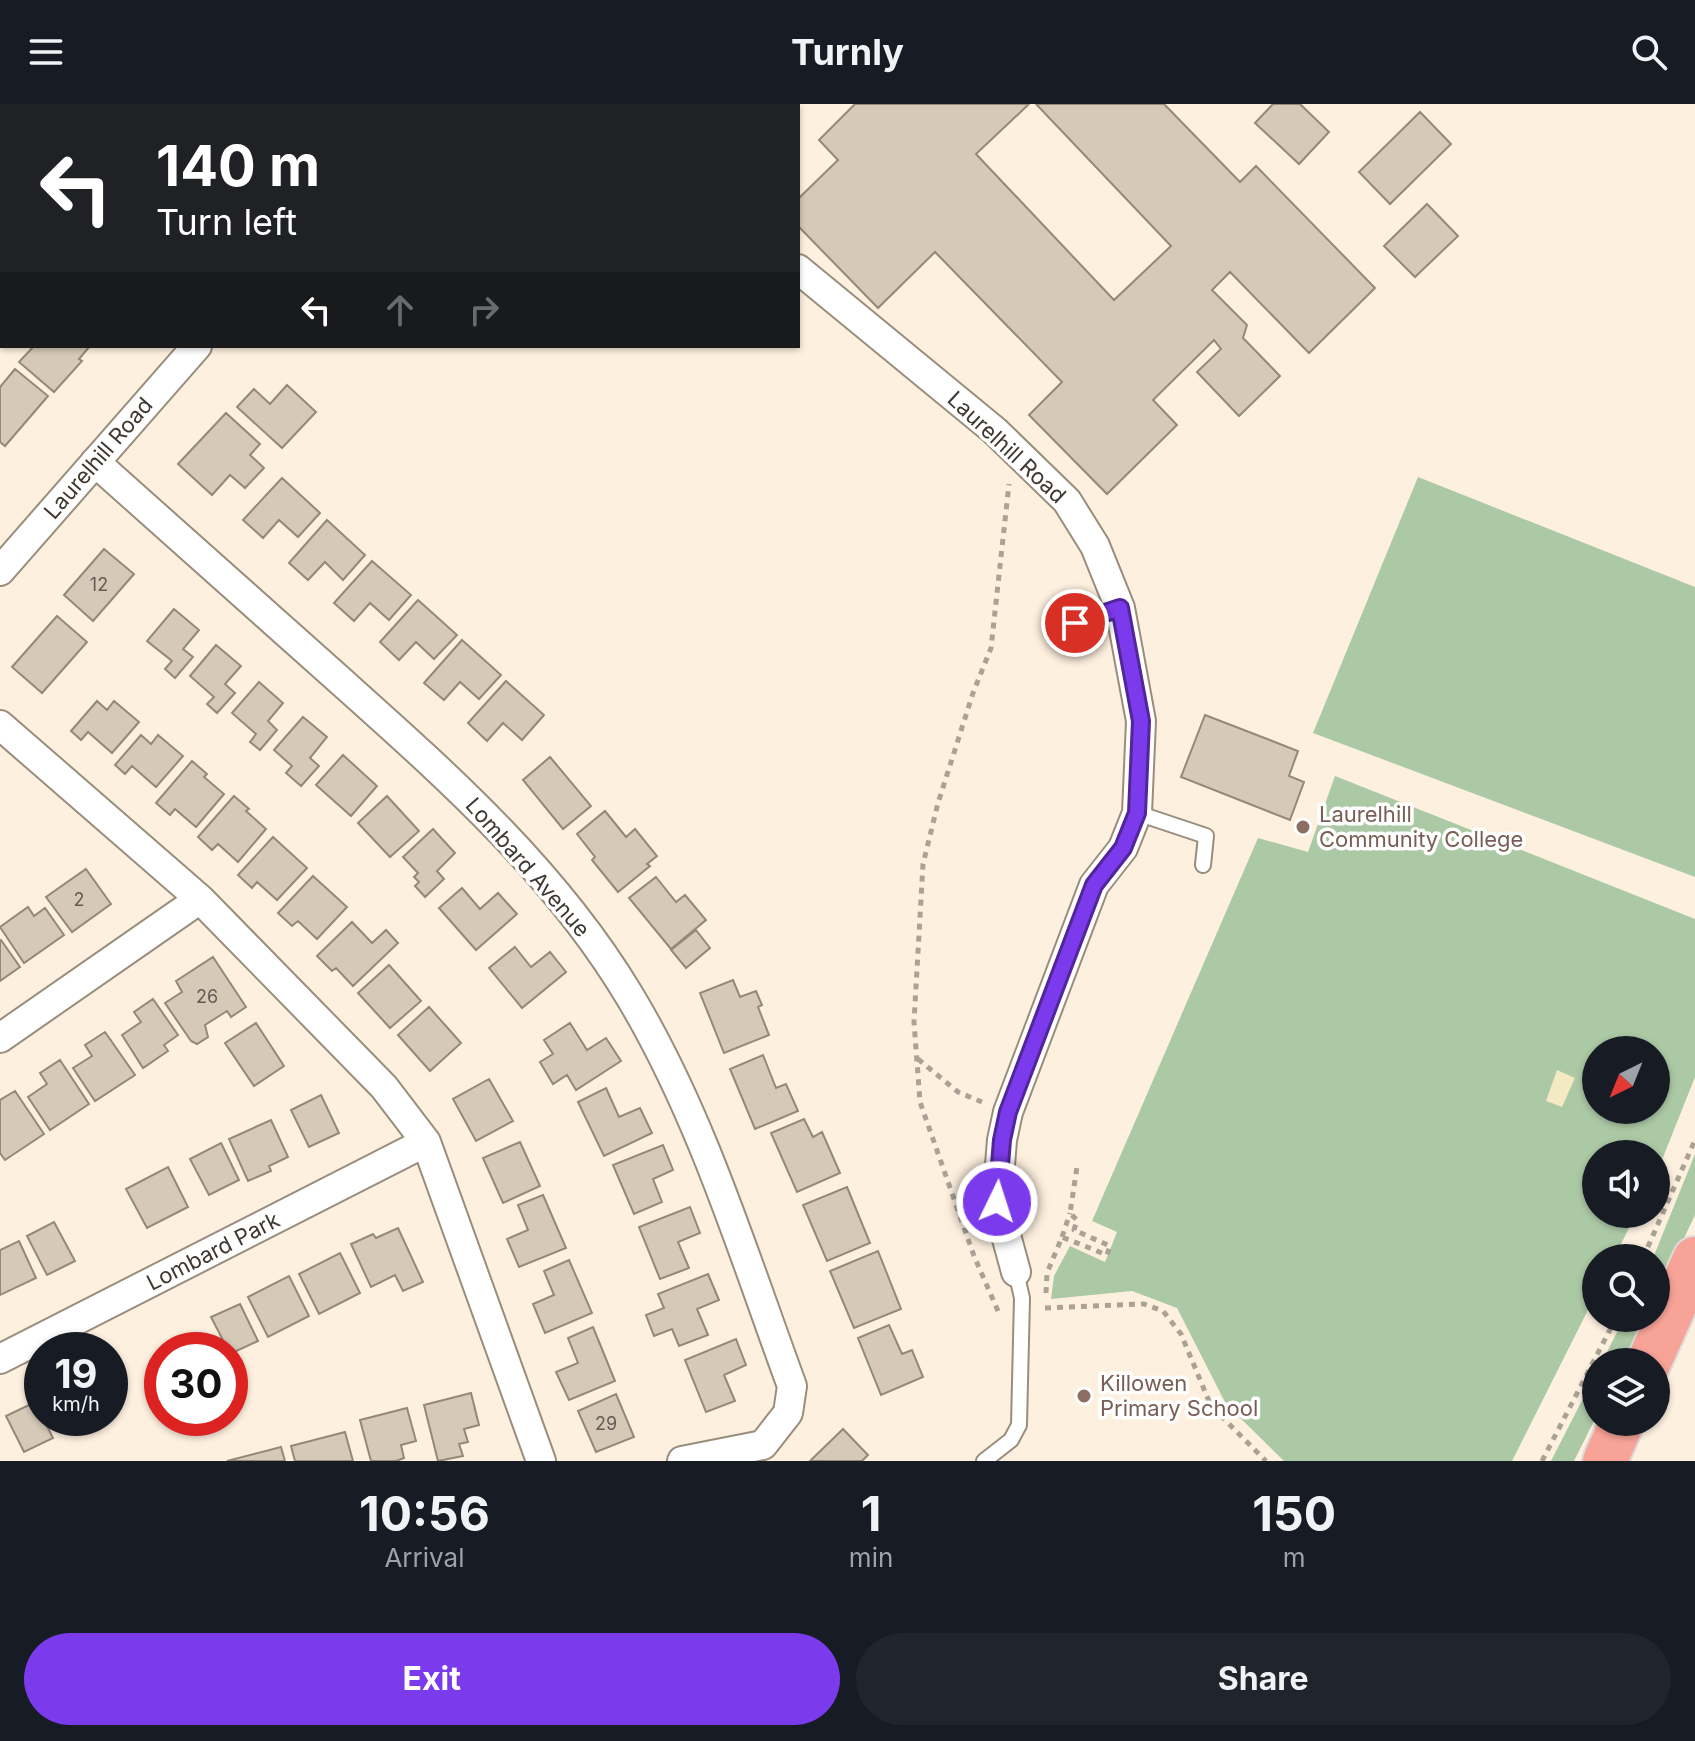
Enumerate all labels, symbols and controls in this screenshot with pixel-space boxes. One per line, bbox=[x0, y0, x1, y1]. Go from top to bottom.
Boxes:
icon: menu bbox=[24, 30, 68, 74]
text: Turnly bbox=[791, 30, 904, 74]
icon: search bbox=[1627, 30, 1671, 74]
text: 140 m bbox=[156, 132, 320, 200]
icon: left bbox=[24, 136, 128, 240]
text: Turn left bbox=[156, 200, 297, 244]
icon: left bbox=[294, 288, 338, 332]
icon: ahead bbox=[378, 288, 422, 332]
icon: right bbox=[462, 288, 506, 332]
street label: Laurelhill Road bbox=[943, 386, 1071, 508]
street label: Laurelhill Road bbox=[38, 392, 158, 524]
house number: 12 bbox=[90, 574, 108, 595]
pin bbox=[1041, 589, 1109, 657]
icon: arrive bbox=[1053, 601, 1097, 645]
street label: Lombard Avenue bbox=[461, 792, 595, 942]
place label: Laurelhill Community College bbox=[1319, 801, 1523, 852]
marker: Laurelhill Community College bbox=[1294, 818, 1312, 836]
house number: 2 bbox=[74, 889, 84, 910]
house number: 26 bbox=[196, 986, 218, 1007]
north arrow bbox=[1582, 1036, 1670, 1124]
map controls bbox=[1582, 1036, 1670, 1436]
button: sound bbox=[1582, 1140, 1670, 1228]
position arrow bbox=[955, 1160, 1039, 1244]
street label: Lombard Park bbox=[142, 1206, 284, 1296]
button: search bbox=[1582, 1244, 1670, 1332]
speed limit sign: 30 bbox=[144, 1332, 248, 1436]
button: layers bbox=[1582, 1348, 1670, 1436]
text: 19 bbox=[54, 1349, 98, 1398]
place label: Killowen Primary School bbox=[1100, 1370, 1258, 1421]
marker: Killowen Primary School bbox=[1075, 1387, 1093, 1405]
text: km/h bbox=[52, 1392, 100, 1416]
house number: 29 bbox=[595, 1413, 617, 1434]
text: 10:56 bbox=[359, 1484, 490, 1543]
text: 1 bbox=[861, 1484, 881, 1543]
text: 150 bbox=[1252, 1484, 1336, 1543]
text: Arrival bbox=[384, 1542, 464, 1573]
text: min bbox=[849, 1542, 893, 1573]
text: m bbox=[1283, 1542, 1306, 1573]
button: Exit bbox=[24, 1633, 840, 1725]
button: Share bbox=[856, 1633, 1671, 1725]

